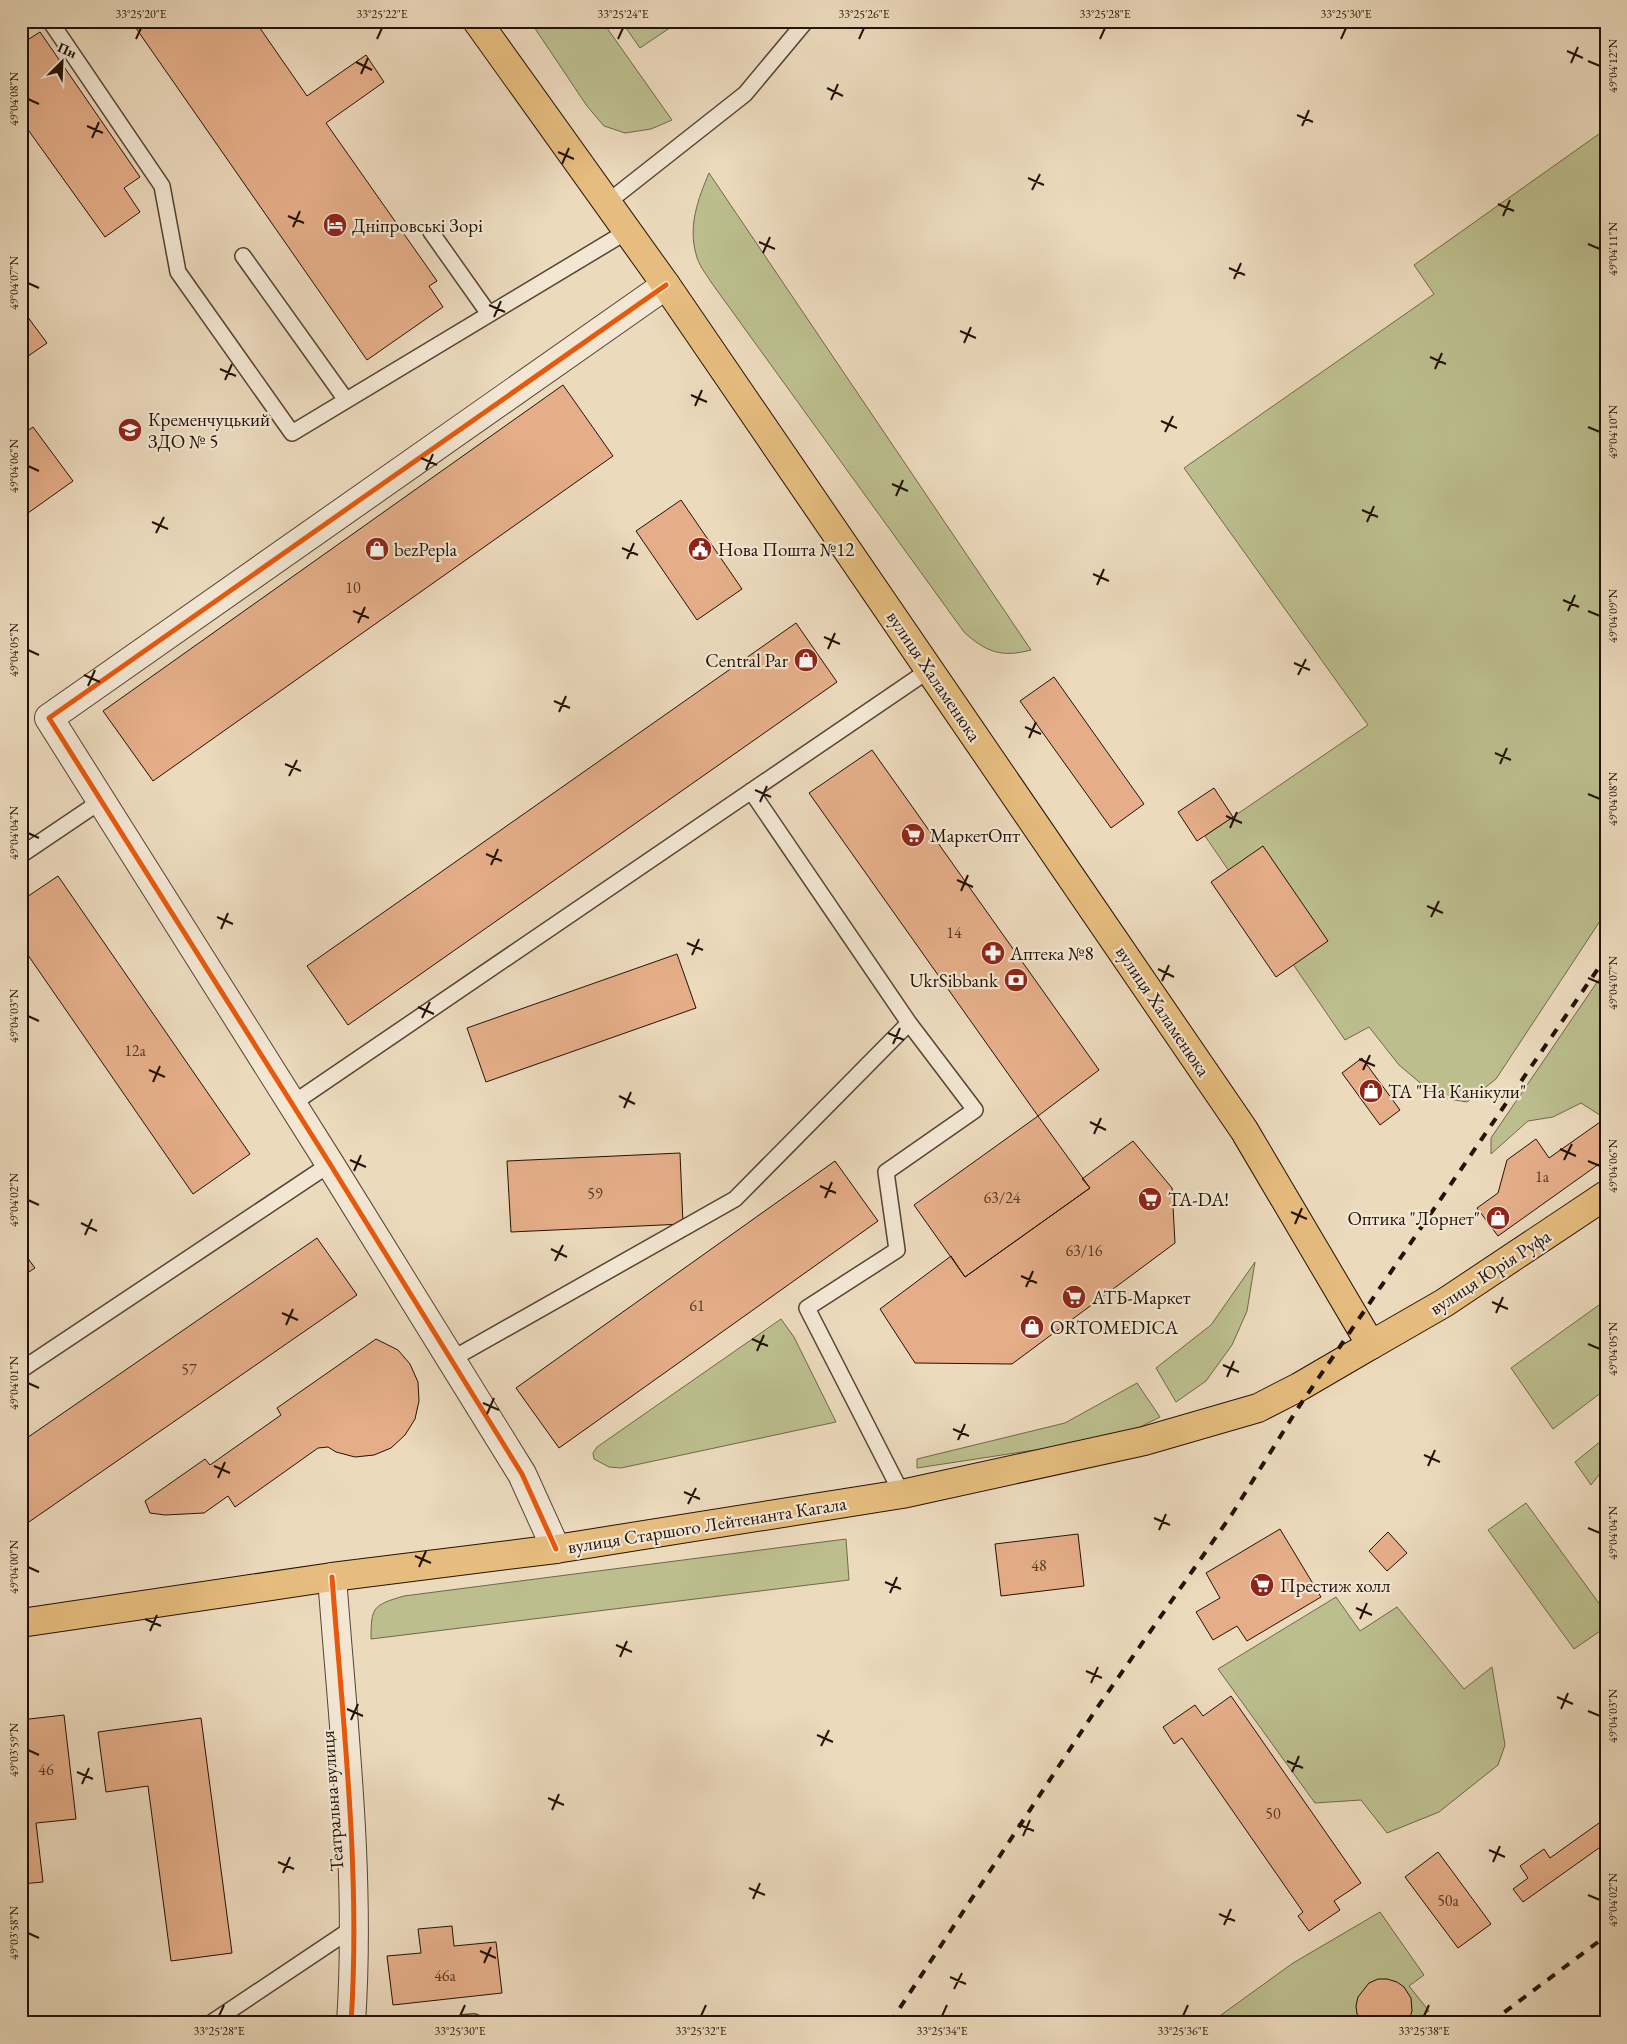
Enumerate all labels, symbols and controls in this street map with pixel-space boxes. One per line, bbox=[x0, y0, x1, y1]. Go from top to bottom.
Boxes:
text: 33°25'20"E bbox=[115, 6, 167, 22]
text: 33°25'22"E bbox=[356, 6, 408, 22]
text: 33°25'24"E bbox=[597, 6, 649, 22]
text: 33°25'26"E bbox=[838, 6, 890, 22]
text: 33°25'28"E bbox=[1079, 6, 1131, 22]
text: 33°25'30"E bbox=[1320, 6, 1372, 22]
north arrow bbox=[38, 38, 88, 88]
text: Пн bbox=[55, 38, 80, 62]
text: 49°04'12"N bbox=[1605, 39, 1621, 93]
text: 49°04'08"N bbox=[6, 72, 22, 126]
hotel icon: Дніпровські Зорі bbox=[322, 212, 348, 238]
place label: Дніпровські Зорі bbox=[352, 213, 483, 238]
text: 49°04'11"N bbox=[1605, 222, 1621, 276]
text: 49°04'07"N bbox=[6, 256, 22, 310]
text: 49°04'10"N bbox=[1605, 405, 1621, 459]
place label: Кременчуцький ЗДО № 5 bbox=[148, 407, 270, 454]
school or university icon: Кременчуцький ЗДО № 5 bbox=[117, 417, 143, 443]
text: 49°04'06"N bbox=[6, 439, 22, 493]
shop icon: bezPepla bbox=[364, 536, 390, 562]
public building icon: Нова Пошта №12 bbox=[687, 536, 713, 562]
place label: bezPepla bbox=[394, 537, 457, 562]
place label: Нова Пошта №12 bbox=[718, 537, 854, 562]
house number: 10 bbox=[345, 577, 361, 598]
text: 49°04'09"N bbox=[1605, 589, 1621, 643]
street label: вулиця Халаменюка bbox=[881, 606, 987, 747]
text: 49°04'05"N bbox=[6, 623, 22, 677]
shop icon: Central Par bbox=[793, 647, 819, 673]
place label: Central Par bbox=[705, 648, 789, 673]
text: 49°04'08"N bbox=[1605, 772, 1621, 826]
text: 49°04'04"N bbox=[6, 806, 22, 860]
supermarket icon: МаркетОпт bbox=[900, 822, 926, 848]
place label: МаркетОпт bbox=[930, 823, 1020, 848]
house number: 14 bbox=[946, 922, 962, 943]
pharmacy icon: Аптека №8 bbox=[980, 940, 1006, 966]
place label: Аптека №8 bbox=[1009, 941, 1094, 966]
street label: вулиця Халаменюка bbox=[1110, 941, 1216, 1082]
text: 49°04'07"N bbox=[1605, 956, 1621, 1010]
bank icon: UkrSibbank bbox=[1003, 967, 1029, 993]
place label: UkrSibbank bbox=[910, 968, 999, 993]
text: 49°04'03"N bbox=[6, 989, 22, 1043]
house number: 12а bbox=[124, 1040, 146, 1061]
shop icon: ТА "На Канікули" bbox=[1358, 1078, 1384, 1104]
place label: ТА "На Канікули" bbox=[1388, 1079, 1526, 1104]
text: 49°04'06"N bbox=[1605, 1139, 1621, 1193]
house number: 1а bbox=[1535, 1166, 1550, 1187]
text: 49°04'02"N bbox=[6, 1173, 22, 1227]
house number: 59 bbox=[587, 1183, 603, 1204]
supermarket icon: TA-DA! bbox=[1137, 1186, 1163, 1212]
house number: 63/24 bbox=[983, 1187, 1021, 1208]
place label: TA-DA! bbox=[1168, 1187, 1229, 1212]
shop icon: Оптика "Лорнет" bbox=[1485, 1205, 1511, 1231]
place label: Оптика "Лорнет" bbox=[1348, 1206, 1480, 1231]
street label: вулиця Юрія Руфа bbox=[1425, 1223, 1556, 1321]
house number: 63/16 bbox=[1065, 1240, 1103, 1261]
supermarket icon: АТБ-Маркет bbox=[1061, 1284, 1087, 1310]
place label: АТБ-Маркет bbox=[1091, 1285, 1191, 1310]
house number: 61 bbox=[689, 1295, 705, 1316]
shop icon: ORTOMEDICA bbox=[1019, 1314, 1045, 1340]
place label: ORTOMEDICA bbox=[1050, 1315, 1179, 1340]
text: 49°04'05"N bbox=[1605, 1322, 1621, 1376]
text: 49°04'01"N bbox=[6, 1356, 22, 1410]
house number: 57 bbox=[181, 1359, 197, 1380]
street label: вулиця Старшого Лейтенанта Кагала bbox=[566, 1491, 849, 1559]
text: 49°04'04"N bbox=[1605, 1506, 1621, 1560]
text: 49°04'00"N bbox=[6, 1540, 22, 1594]
house number: 48 bbox=[1031, 1555, 1047, 1576]
supermarket icon: Престиж холл bbox=[1249, 1572, 1275, 1598]
place label: Престиж холл bbox=[1280, 1573, 1390, 1598]
text: 49°04'03"N bbox=[1605, 1689, 1621, 1743]
text: 49°03'59"N bbox=[6, 1723, 22, 1777]
street label: Театральна вулиця bbox=[315, 1729, 349, 1872]
house number: 46 bbox=[38, 1759, 54, 1780]
house number: 50 bbox=[1265, 1803, 1281, 1824]
text: 49°04'02"N bbox=[1605, 1873, 1621, 1927]
house number: 50а bbox=[1437, 1890, 1459, 1911]
text: 49°03'58"N bbox=[6, 1906, 22, 1960]
house number: 46а bbox=[434, 1965, 456, 1986]
text: 33°25'28"E bbox=[193, 2023, 245, 2039]
text: 33°25'30"E bbox=[434, 2023, 486, 2039]
text: 33°25'32"E bbox=[675, 2023, 727, 2039]
text: 33°25'34"E bbox=[916, 2023, 968, 2039]
text: 33°25'36"E bbox=[1157, 2023, 1209, 2039]
text: 33°25'38"E bbox=[1398, 2023, 1450, 2039]

